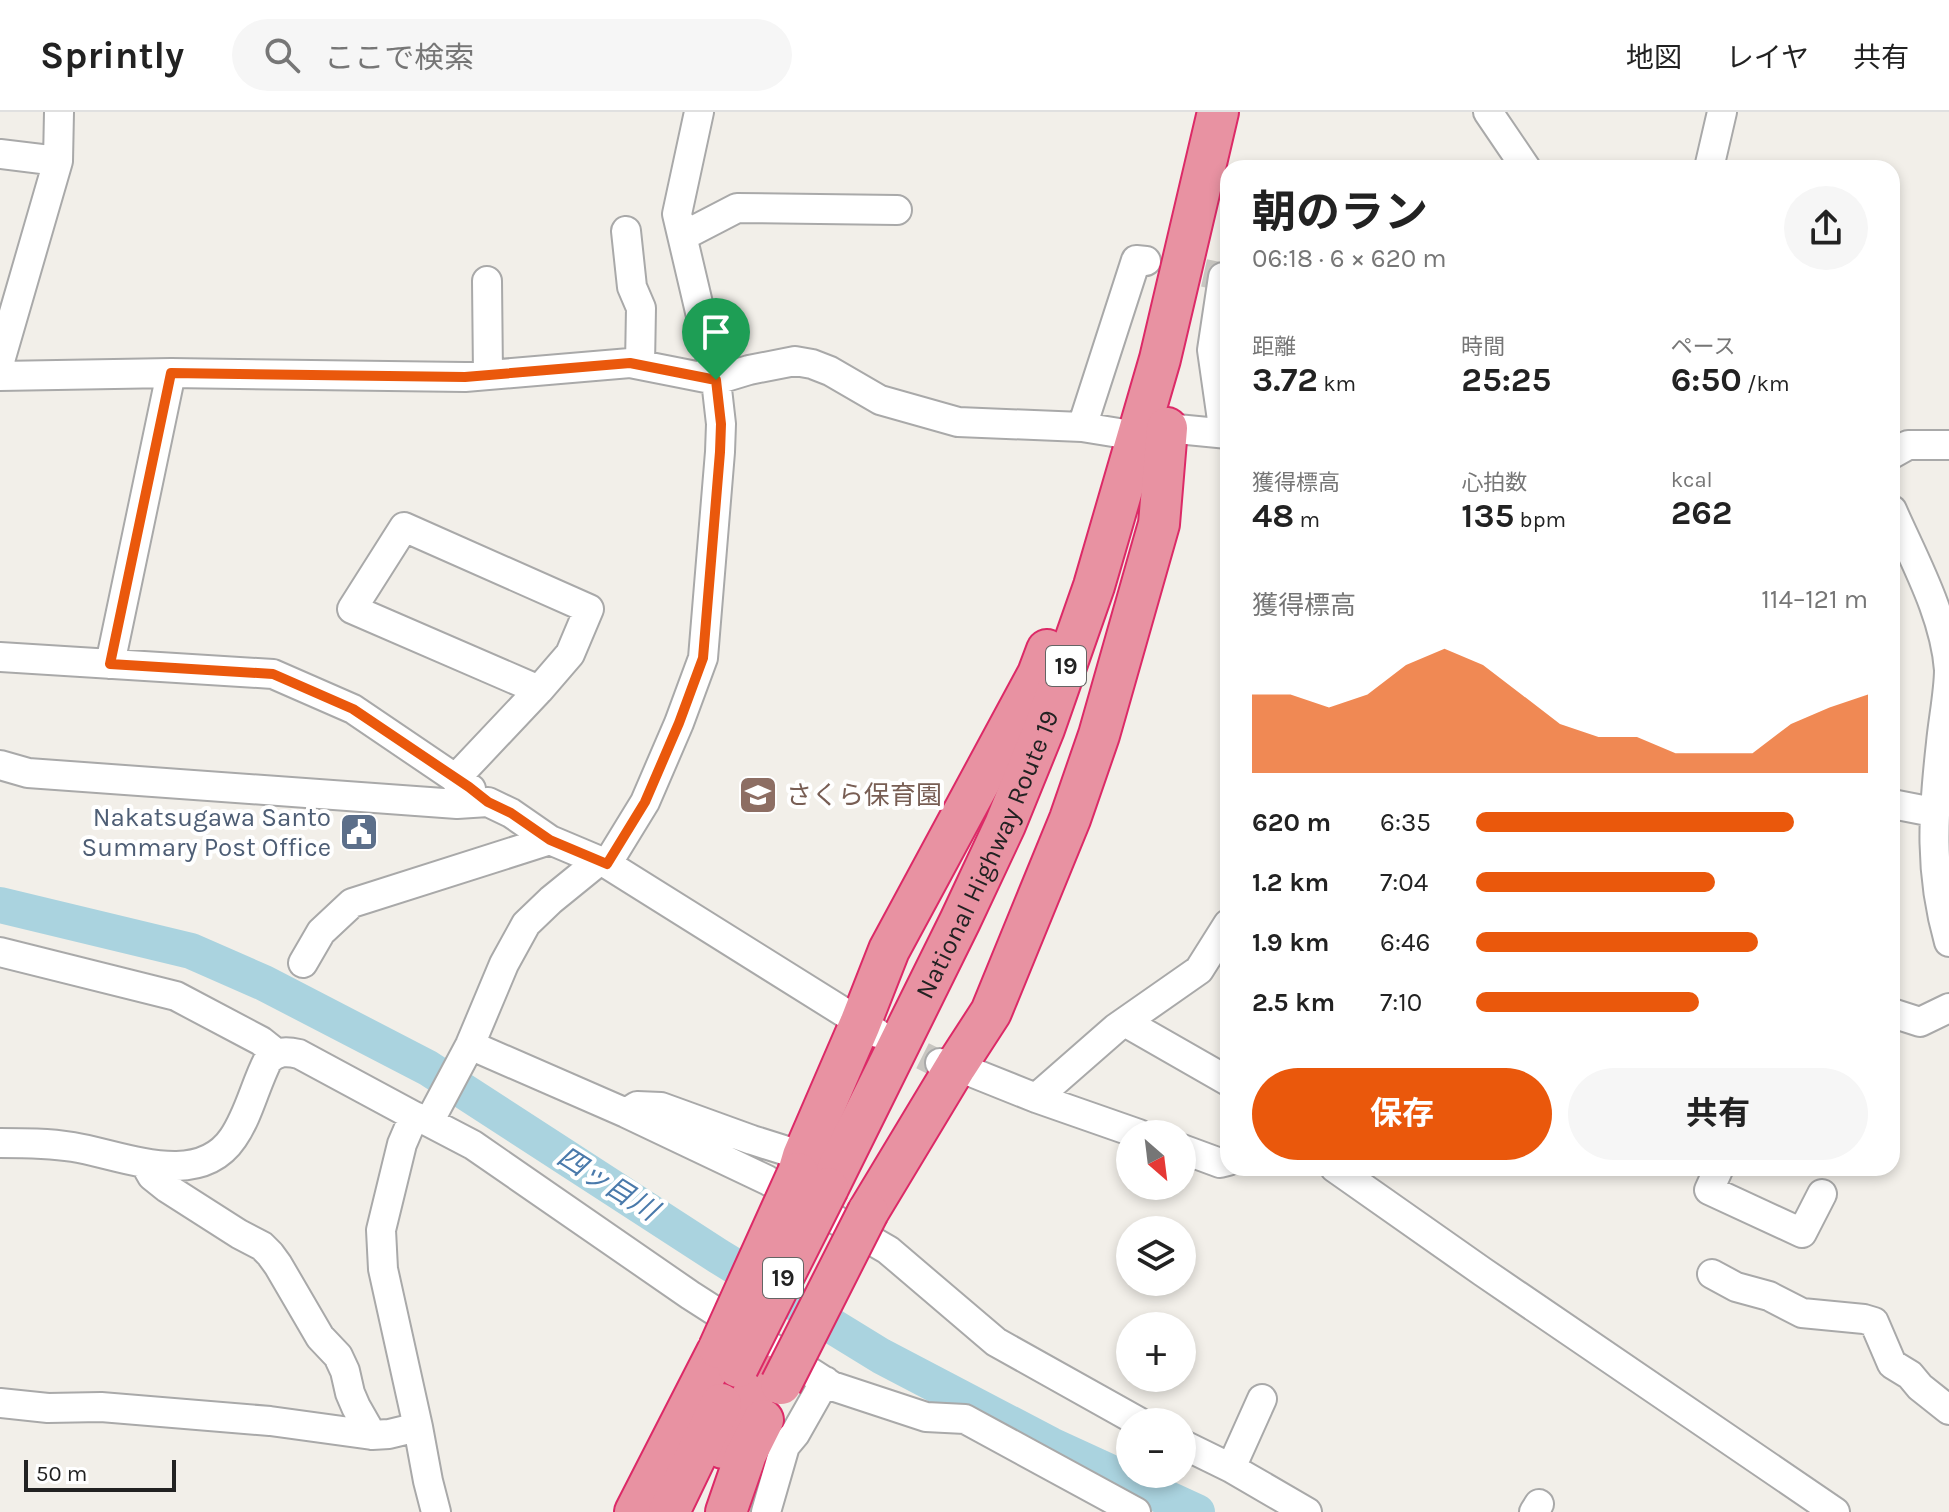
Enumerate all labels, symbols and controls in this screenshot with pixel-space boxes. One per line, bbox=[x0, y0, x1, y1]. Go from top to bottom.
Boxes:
search box bbox=[232, 19, 792, 91]
text: Sprintly bbox=[40, 33, 184, 78]
icon: search bbox=[260, 33, 304, 77]
text: ここで検索 bbox=[324, 40, 474, 76]
text: 地図 bbox=[1626, 41, 1682, 74]
text: レイヤ bbox=[1726, 41, 1809, 74]
text: 共有 bbox=[1853, 41, 1909, 74]
button: share bbox=[1784, 186, 1868, 270]
text: 朝のラン bbox=[1252, 187, 1428, 238]
text: 06:18 · 6 × 620 m bbox=[1252, 243, 1447, 274]
pin bbox=[682, 298, 750, 380]
icon: arrive bbox=[694, 310, 738, 354]
text: 距離 bbox=[1252, 334, 1296, 360]
text: 時間 bbox=[1461, 334, 1505, 360]
text: ペース bbox=[1671, 334, 1736, 360]
text: 3.72 bbox=[1252, 360, 1318, 400]
text: 25:25 bbox=[1461, 360, 1551, 400]
text: 6:50 bbox=[1671, 360, 1742, 400]
text: km bbox=[1318, 371, 1356, 397]
text: /km bbox=[1742, 371, 1789, 397]
text: kcal bbox=[1671, 467, 1713, 493]
text: 獲得標高 bbox=[1252, 470, 1340, 496]
text: 心拍数 bbox=[1461, 470, 1527, 496]
text: 262 bbox=[1671, 493, 1732, 533]
text: 48 bbox=[1252, 496, 1294, 536]
text: 135 bbox=[1461, 496, 1514, 536]
text: m bbox=[1294, 507, 1320, 533]
text: bpm bbox=[1514, 507, 1566, 533]
text: 114–121 m bbox=[1761, 584, 1868, 615]
text: 獲得標高 bbox=[1252, 590, 1356, 621]
road number: 19 bbox=[1046, 646, 1086, 686]
street label: National Highway Route 19 bbox=[909, 706, 1065, 1004]
school or university icon: さくら保育園 bbox=[737, 774, 779, 816]
place label: さくら保育園 bbox=[786, 780, 942, 811]
place label: Nakatsugawa Santo Summary Post Office bbox=[82, 802, 331, 863]
text: 620 m bbox=[1252, 807, 1331, 838]
text: 6:35 bbox=[1380, 807, 1431, 838]
public building icon: Nakatsugawa Santo Summary Post Office bbox=[338, 811, 380, 853]
text: 1.2 km bbox=[1252, 867, 1329, 898]
text: 7:04 bbox=[1380, 867, 1428, 898]
text: 1.9 km bbox=[1252, 927, 1329, 958]
text: 6:46 bbox=[1380, 927, 1430, 958]
text: 2.5 km bbox=[1252, 987, 1335, 1018]
text: 7:10 bbox=[1380, 987, 1422, 1018]
button: 保存 bbox=[1252, 1068, 1552, 1160]
button: 共有 bbox=[1568, 1068, 1868, 1160]
north arrow bbox=[1116, 1120, 1196, 1200]
map controls bbox=[1116, 1120, 1196, 1488]
water label: 四ッ目川 bbox=[551, 1140, 667, 1229]
button: layers bbox=[1116, 1216, 1196, 1296]
road number: 19 bbox=[763, 1258, 803, 1298]
button: + bbox=[1116, 1312, 1196, 1392]
button: − bbox=[1116, 1408, 1196, 1488]
scale bar bbox=[24, 1456, 176, 1492]
text: 50 m bbox=[36, 1461, 87, 1487]

